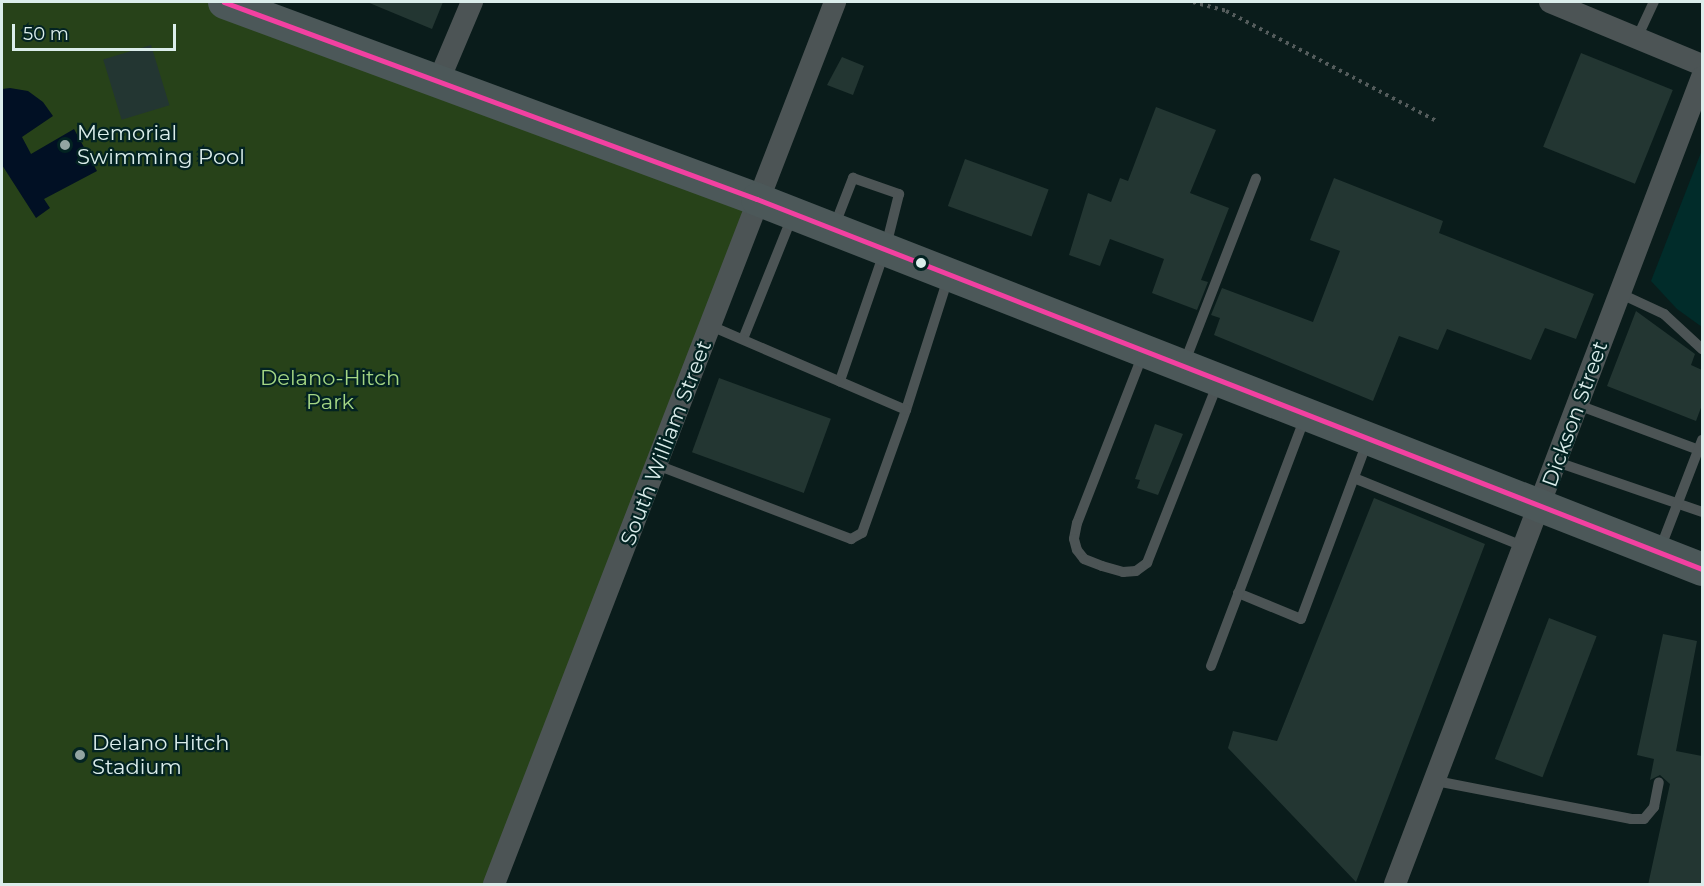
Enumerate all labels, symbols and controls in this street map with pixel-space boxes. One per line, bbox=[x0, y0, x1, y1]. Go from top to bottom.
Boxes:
scale bar bbox=[15, 12, 178, 50]
text: 50 m bbox=[23, 23, 69, 45]
place label: Memorial Swimming Pool bbox=[77, 120, 245, 170]
marker: Memorial Swimming Pool bbox=[58, 138, 72, 152]
unlabelled marker bbox=[915, 257, 927, 269]
street label: South William Street bbox=[615, 337, 717, 549]
street label: Dickson Street bbox=[1537, 338, 1613, 490]
park label: Delano-Hitch Park bbox=[260, 365, 400, 415]
place label: Delano Hitch Stadium bbox=[92, 730, 229, 780]
marker: Delano Hitch Stadium bbox=[73, 748, 87, 762]

